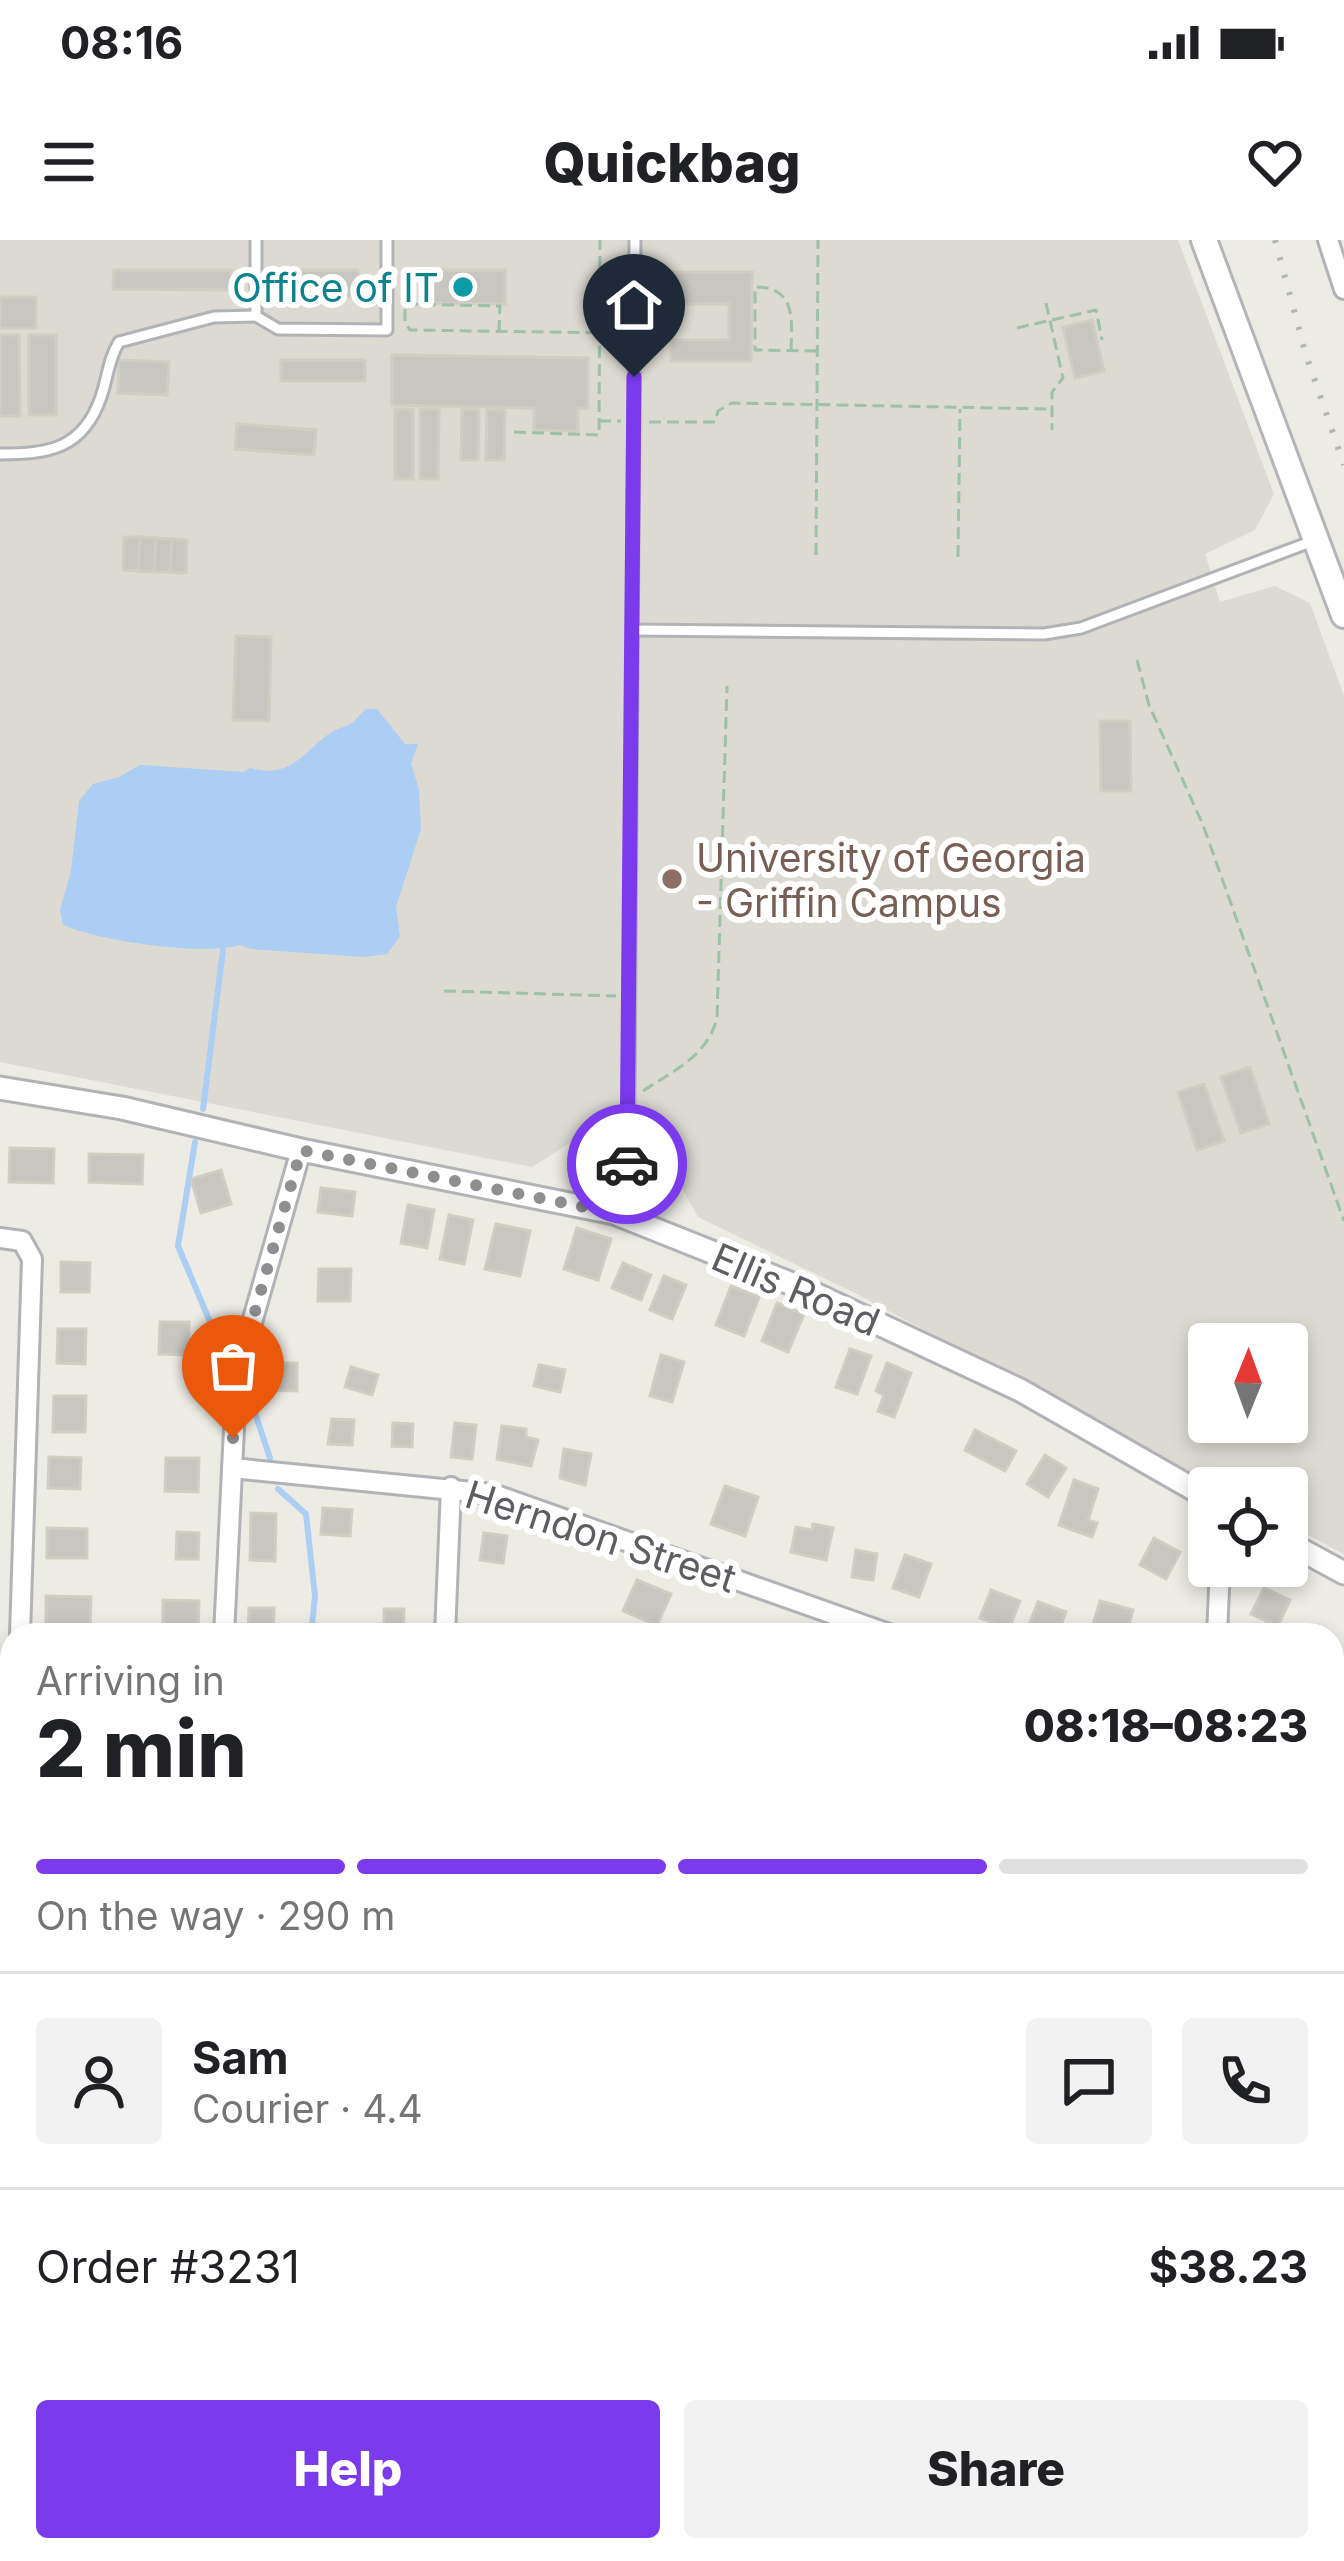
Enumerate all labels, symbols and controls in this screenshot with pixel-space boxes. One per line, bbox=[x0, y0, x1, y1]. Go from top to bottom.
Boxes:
text: 08:16 bbox=[60, 15, 183, 70]
icon: menu bbox=[36, 129, 102, 195]
icon: heart bbox=[1242, 129, 1308, 195]
text: Quickbag bbox=[543, 130, 801, 195]
pin bbox=[583, 254, 685, 377]
place label: Office of IT bbox=[232, 264, 439, 311]
icon: home bbox=[601, 272, 667, 338]
marker: Office of IT bbox=[450, 274, 476, 300]
place label: University of Georgia - Griffin Campus bbox=[696, 834, 1086, 926]
marker: University of Georgia - Griffin Campus bbox=[659, 866, 685, 892]
courier bbox=[567, 1104, 687, 1224]
icon: car bbox=[594, 1131, 660, 1197]
street label: Ellis Road bbox=[705, 1233, 887, 1345]
pin bbox=[182, 1315, 284, 1438]
north arrow bbox=[1188, 1323, 1308, 1443]
map controls bbox=[1188, 1323, 1308, 1587]
icon: bag bbox=[200, 1333, 266, 1399]
button: locate bbox=[1188, 1467, 1308, 1587]
street label: Herndon Street bbox=[460, 1470, 742, 1602]
text: Arriving in bbox=[36, 1657, 225, 1704]
text: 08:18–08:23 bbox=[1024, 1698, 1308, 1753]
text: 2 min bbox=[36, 1701, 247, 1796]
text: On the way · 290 m bbox=[36, 1892, 395, 1939]
button: person bbox=[36, 2018, 162, 2144]
button: chat bbox=[1026, 2018, 1152, 2144]
button: phone bbox=[1182, 2018, 1308, 2144]
text: Sam bbox=[192, 2030, 289, 2085]
text: Courier · 4.4 bbox=[192, 2085, 423, 2132]
text: Order #3231 bbox=[36, 2239, 300, 2294]
text: $38.23 bbox=[1149, 2239, 1308, 2294]
button: Help bbox=[36, 2400, 660, 2538]
button: Share bbox=[684, 2400, 1308, 2538]

